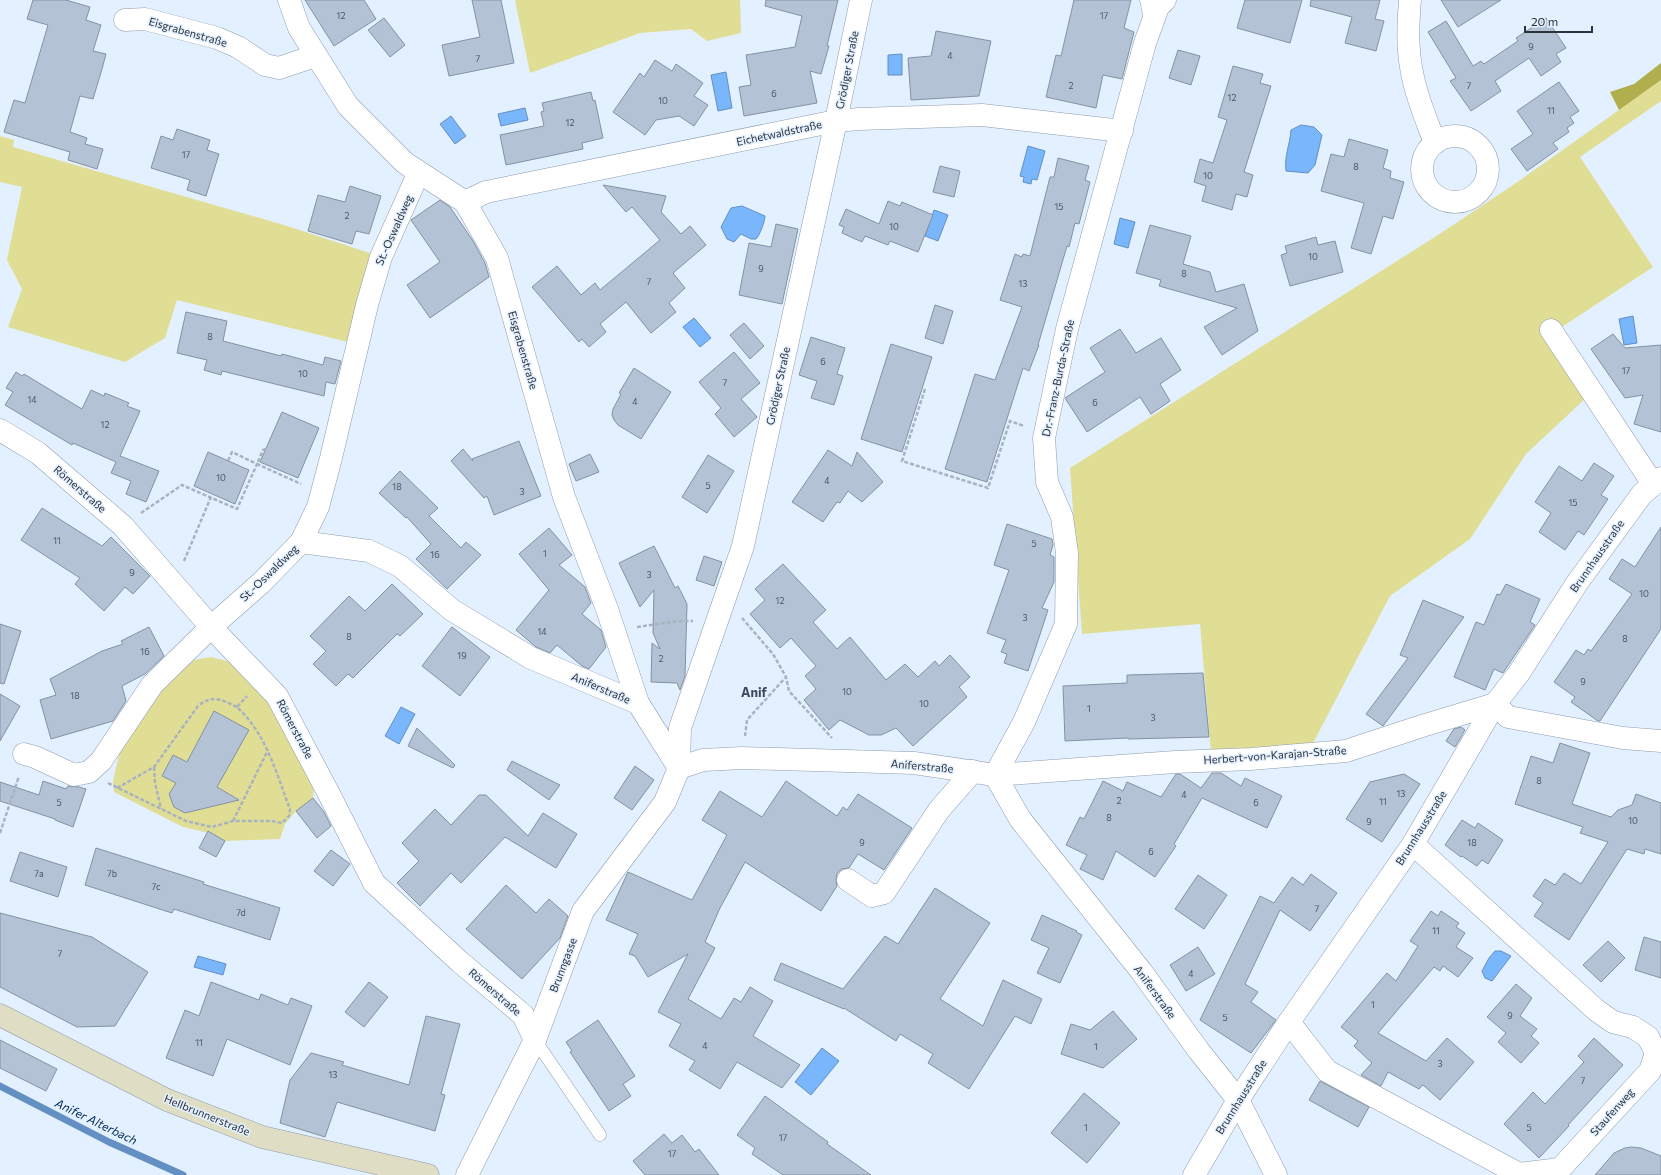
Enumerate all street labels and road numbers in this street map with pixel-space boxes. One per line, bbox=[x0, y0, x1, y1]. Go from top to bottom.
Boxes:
street label: Eisgrabenstraße bbox=[147, 14, 229, 49]
street label: Grödiger Straße bbox=[833, 29, 861, 110]
street label: Eichetwaldstraße bbox=[735, 117, 823, 148]
street label: St.-Oswaldweg bbox=[372, 192, 415, 267]
street label: Eisgrabenstraße bbox=[506, 309, 541, 391]
street label: Dr.-Franz-Burda-Straße bbox=[1039, 318, 1076, 438]
street label: Grödiger Straße bbox=[763, 345, 792, 426]
street label: Römerstraße bbox=[51, 462, 109, 515]
street label: Brunnhausstraße bbox=[1567, 517, 1627, 594]
street label: St.-Oswaldweg bbox=[237, 542, 301, 604]
street label: Aniferstraße bbox=[570, 669, 633, 706]
street label: Römerstraße bbox=[274, 697, 317, 761]
street label: Herbert-von-Karajan-Straße bbox=[1203, 743, 1347, 766]
street label: Aniferstraße bbox=[890, 756, 954, 775]
street label: Brunnhausstraße bbox=[1392, 788, 1449, 867]
street label: Brunngasse bbox=[546, 935, 579, 994]
street label: Aniferstraße bbox=[1132, 962, 1179, 1021]
street label: Römerstraße bbox=[466, 965, 524, 1018]
street label: Brunnhausstraße bbox=[1212, 1057, 1269, 1136]
street label: Staufenweg bbox=[1587, 1085, 1636, 1138]
street label: Hellbrunnerstraße bbox=[162, 1091, 252, 1138]

